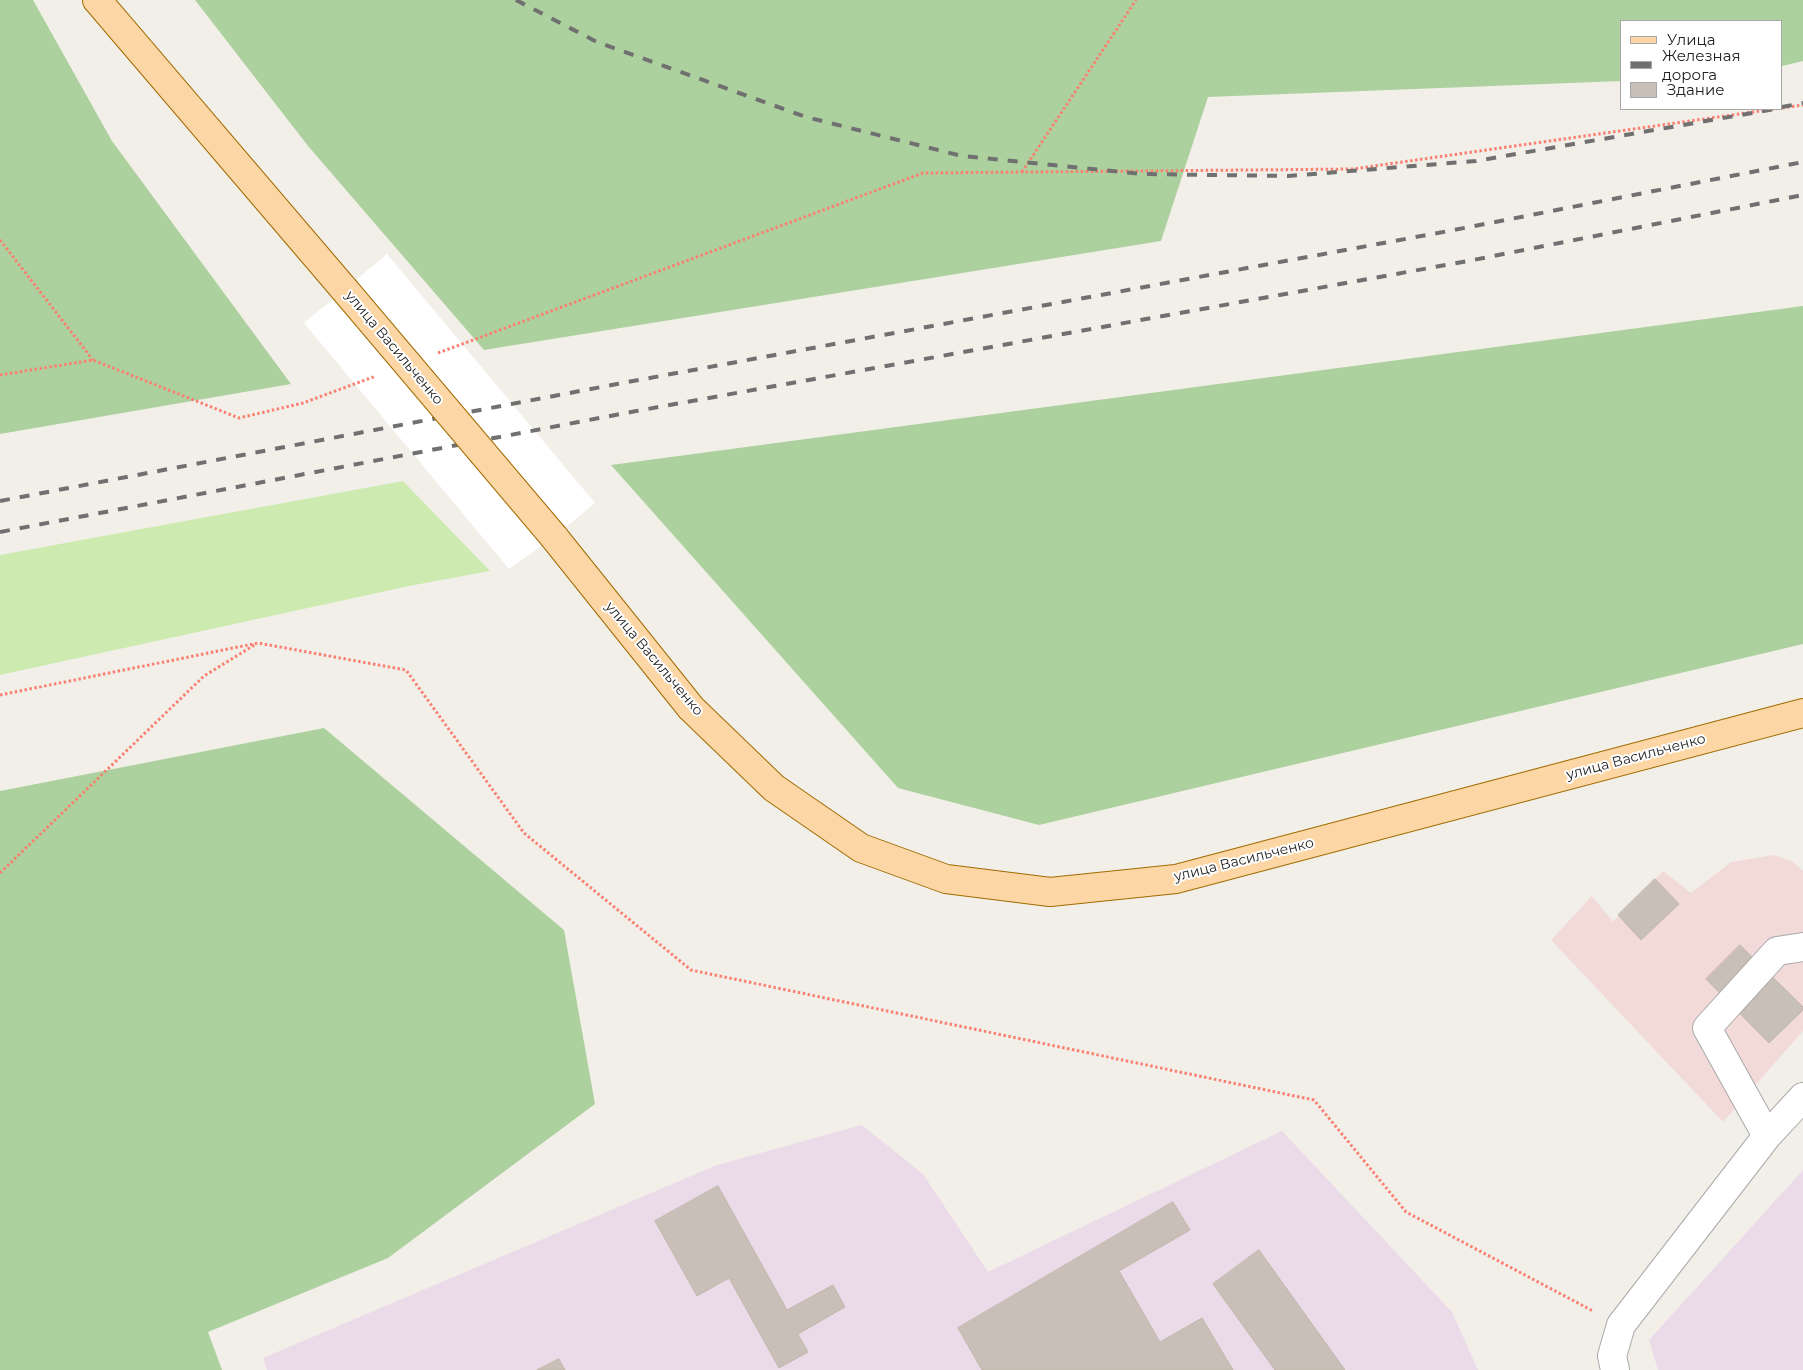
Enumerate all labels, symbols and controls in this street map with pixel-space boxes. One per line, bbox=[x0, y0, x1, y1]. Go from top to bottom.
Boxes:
legend bbox=[1620, 20, 1783, 110]
text: Улица bbox=[1667, 30, 1715, 49]
text: Железная дорога bbox=[1662, 46, 1741, 84]
text: Здание bbox=[1667, 80, 1725, 99]
street label: улица Васильченко bbox=[341, 288, 447, 408]
street label: улица Васильченко bbox=[601, 599, 707, 719]
street label: улица Васильченко bbox=[1564, 730, 1708, 784]
street label: улица Васильченко bbox=[1172, 834, 1316, 886]

